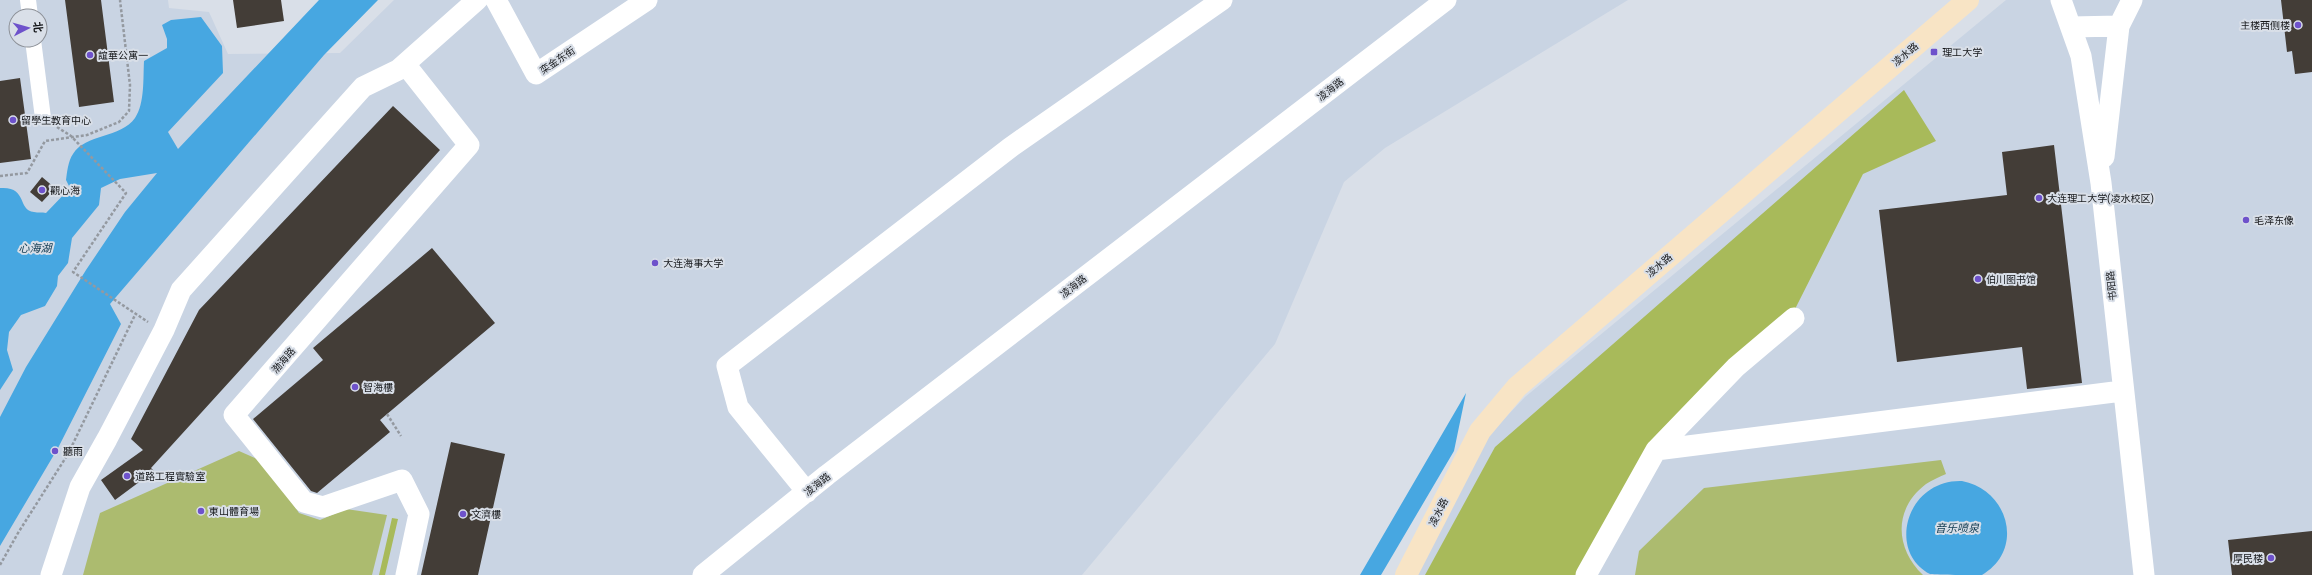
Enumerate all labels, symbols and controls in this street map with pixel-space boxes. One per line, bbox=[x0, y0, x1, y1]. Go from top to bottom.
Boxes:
north arrow bbox=[8, 8, 48, 48]
place label: 主楼西侧楼 bbox=[2240, 20, 2290, 31]
marker: 主楼西侧楼 bbox=[2293, 20, 2303, 30]
text: 北 bbox=[30, 21, 44, 33]
street label: 凌水路 bbox=[1890, 40, 1920, 68]
street label: 栾金东街 bbox=[538, 45, 577, 76]
marker: 理工大学 bbox=[1929, 47, 1939, 57]
place label: 理工大学 bbox=[1942, 47, 1982, 58]
marker: 誼華公寓一 bbox=[85, 50, 95, 60]
place label: 誼華公寓一 bbox=[98, 50, 148, 61]
street label: 凌海路 bbox=[1315, 76, 1346, 103]
marker: 留學生教育中心 bbox=[8, 115, 18, 125]
place label: 留學生教育中心 bbox=[21, 115, 91, 126]
marker: 觀心海 bbox=[37, 185, 47, 195]
place label: 觀心海 bbox=[50, 185, 80, 196]
marker: 大连理工大学(凌水校区) bbox=[2034, 193, 2044, 203]
place label: 大连理工大学(凌水校区) bbox=[2047, 193, 2154, 205]
marker: 毛泽东像 bbox=[2241, 215, 2251, 225]
place label: 毛泽东像 bbox=[2254, 215, 2294, 226]
water label: 心海湖 bbox=[19, 242, 53, 255]
street label: 凌水路 bbox=[1644, 251, 1674, 279]
marker: 大连海事大学 bbox=[650, 258, 660, 268]
place label: 大连海事大学 bbox=[663, 258, 723, 269]
street label: 书阳路 bbox=[2104, 270, 2119, 301]
street label: 凌海路 bbox=[1058, 273, 1089, 300]
marker: 伯川图书馆 bbox=[1973, 274, 1983, 284]
place label: 伯川图书馆 bbox=[1986, 274, 2036, 285]
street label: 渤海路 bbox=[269, 345, 297, 375]
marker: 智海樓 bbox=[350, 382, 360, 392]
place label: 智海樓 bbox=[363, 382, 393, 393]
marker: 聽雨 bbox=[50, 446, 60, 456]
place label: 聽雨 bbox=[63, 446, 83, 457]
marker: 道路工程實驗室 bbox=[122, 471, 132, 481]
place label: 道路工程實驗室 bbox=[135, 471, 205, 482]
street label: 凌海路 bbox=[802, 471, 832, 498]
street label: 凌水路 bbox=[1427, 496, 1450, 528]
marker: 東山體育場 bbox=[196, 506, 206, 516]
place label: 東山體育場 bbox=[209, 506, 259, 517]
marker: 文濟樓 bbox=[458, 509, 468, 519]
place label: 文濟樓 bbox=[471, 509, 501, 520]
water label: 音乐喷泉 bbox=[1935, 522, 1980, 535]
place label: 厚民楼 bbox=[2233, 553, 2263, 564]
marker: 厚民楼 bbox=[2266, 553, 2276, 563]

